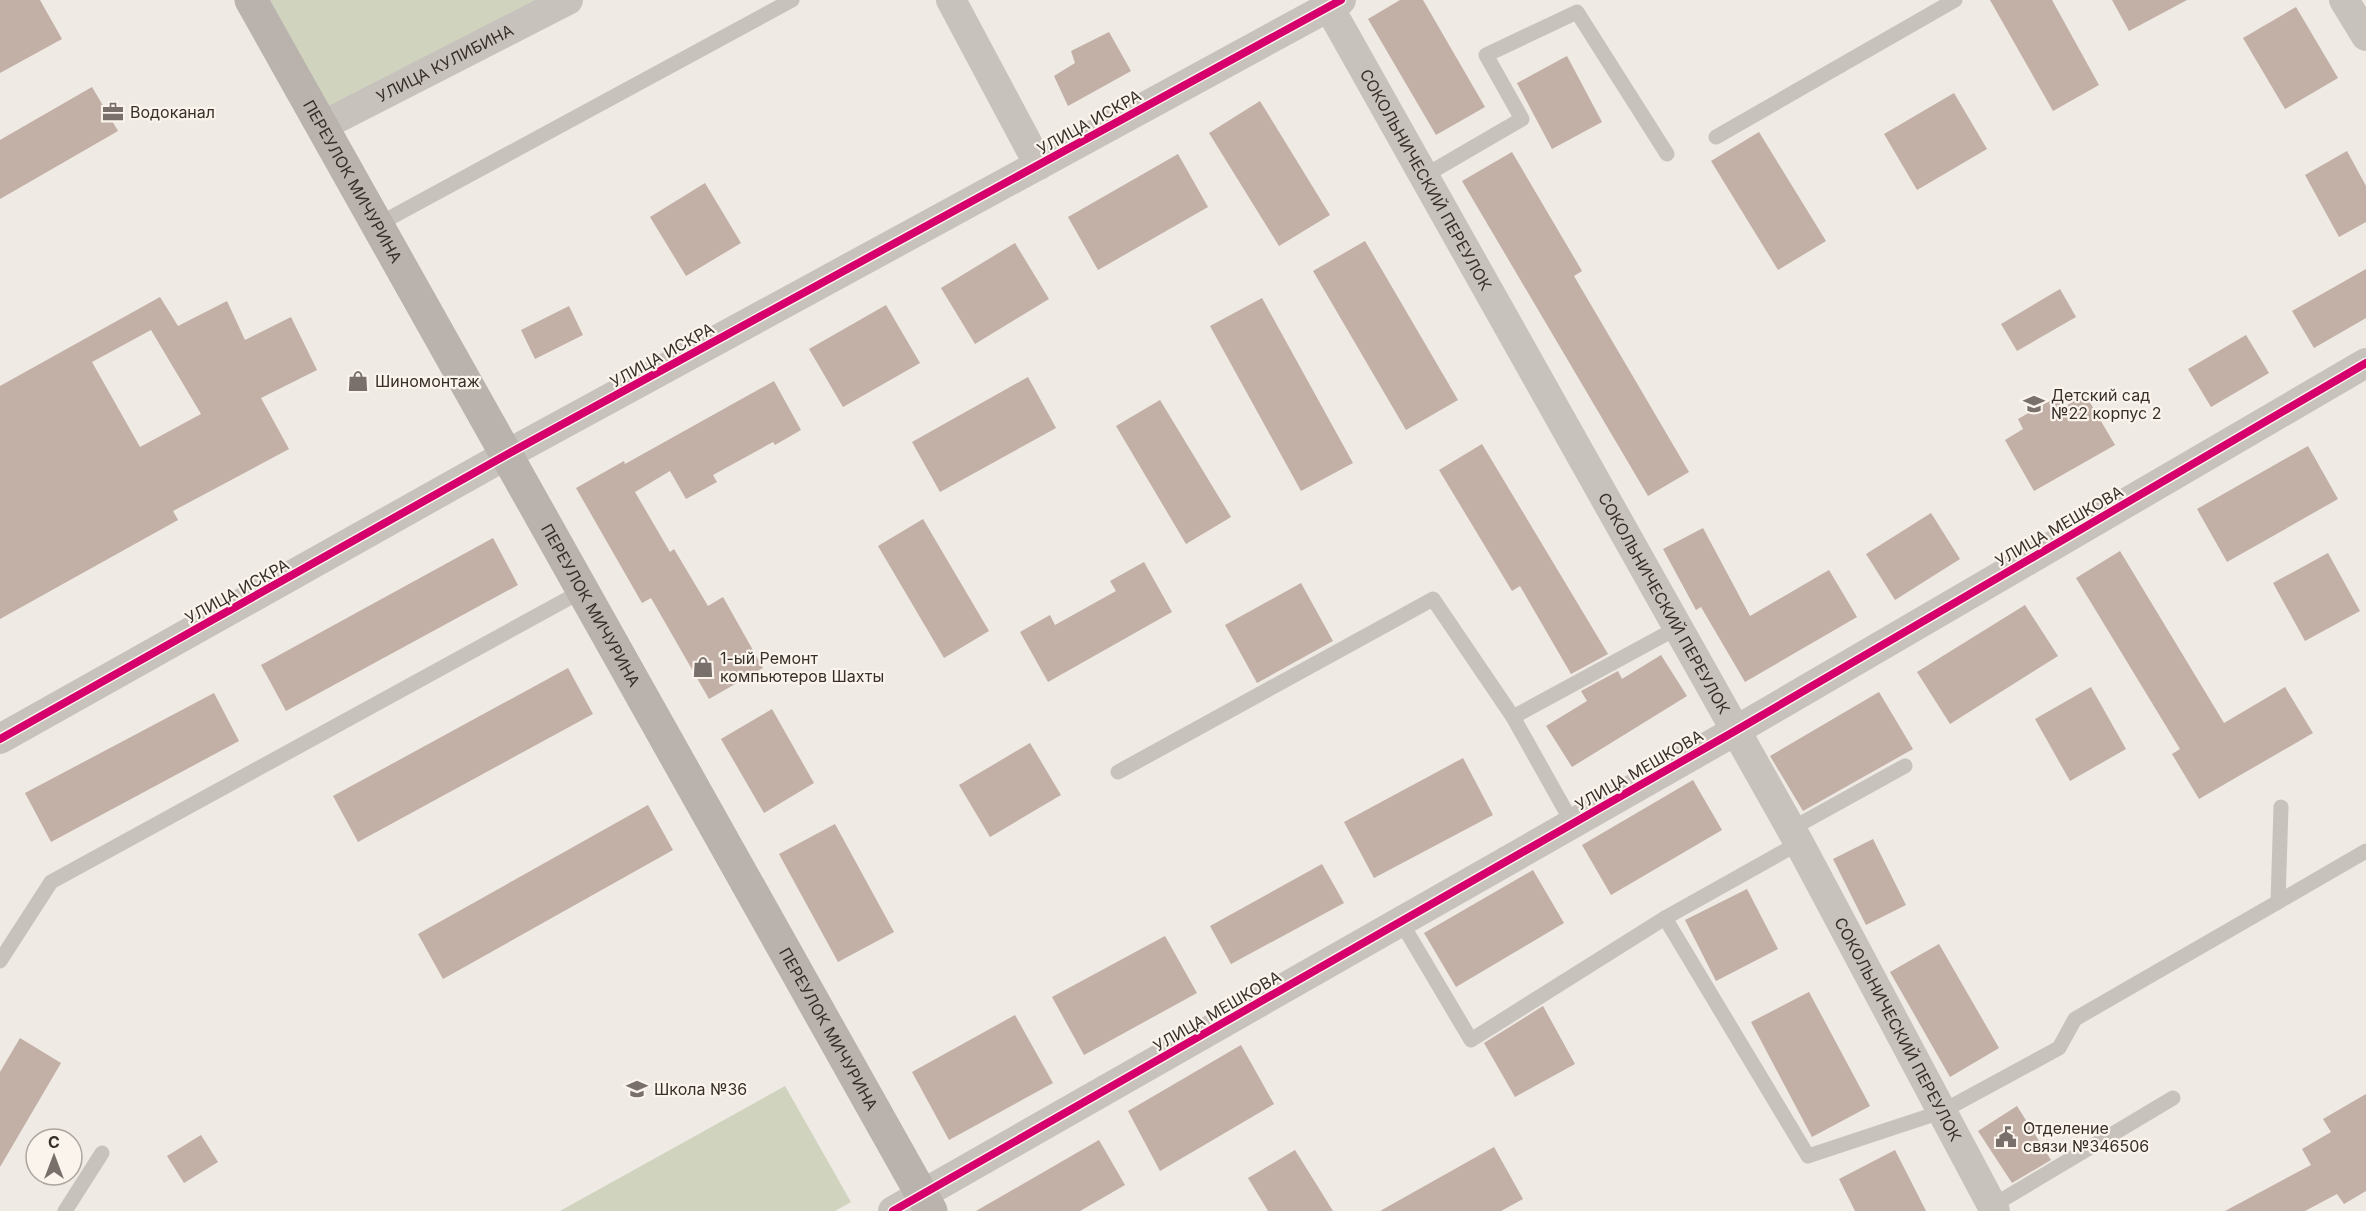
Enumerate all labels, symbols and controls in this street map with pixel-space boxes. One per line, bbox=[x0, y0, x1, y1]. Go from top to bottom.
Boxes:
street label: УЛИЦА КУЛИБИНА bbox=[373, 20, 517, 106]
street label: СОКОЛЬНИЧЕСКИЙ ПЕРЕУЛОК bbox=[1356, 65, 1496, 294]
street label: УЛИЦА ИСКРА bbox=[1034, 85, 1144, 159]
street label: ПЕРЕУЛОК МИЧУРИНА bbox=[299, 96, 407, 266]
office icon: Водоканал bbox=[101, 100, 125, 124]
place label: Водоканал bbox=[130, 102, 215, 122]
street label: УЛИЦА ИСКРА bbox=[607, 318, 717, 392]
shop icon: Шиномонтаж bbox=[346, 369, 370, 393]
place label: Шиномонтаж bbox=[375, 371, 480, 391]
place label: Детский сад №22 корпус 2 bbox=[2051, 385, 2161, 423]
school or university icon: Детский сад №22 корпус 2 bbox=[2022, 392, 2046, 416]
street label: УЛИЦА МЕШКОВА bbox=[1991, 481, 2127, 571]
street label: СОКОЛЬНИЧЕСКИЙ ПЕРЕУЛОК bbox=[1594, 489, 1734, 718]
street label: ПЕРЕУЛОК МИЧУРИНА bbox=[537, 520, 645, 690]
street label: УЛИЦА ИСКРА bbox=[182, 554, 292, 628]
place label: 1-ый Ремонт компьютеров Шахты bbox=[720, 648, 884, 686]
shop icon: 1-ый Ремонт компьютеров Шахты bbox=[691, 655, 715, 679]
street label: УЛИЦА МЕШКОВА bbox=[1571, 725, 1707, 815]
street label: СОКОЛЬНИЧЕСКИЙ ПЕРЕУЛОК bbox=[1830, 914, 1966, 1145]
street label: ПЕРЕУЛОК МИЧУРИНА bbox=[775, 944, 882, 1114]
street label: УЛИЦА МЕШКОВА bbox=[1149, 966, 1285, 1056]
school or university icon: Школа №36 bbox=[625, 1077, 649, 1101]
place label: Школа №36 bbox=[654, 1079, 747, 1099]
place label: Отделение связи №346506 bbox=[2023, 1118, 2149, 1156]
public building icon: Отделение связи №346506 bbox=[1994, 1125, 2018, 1149]
north arrow bbox=[24, 1127, 84, 1187]
text: С bbox=[48, 1132, 60, 1152]

